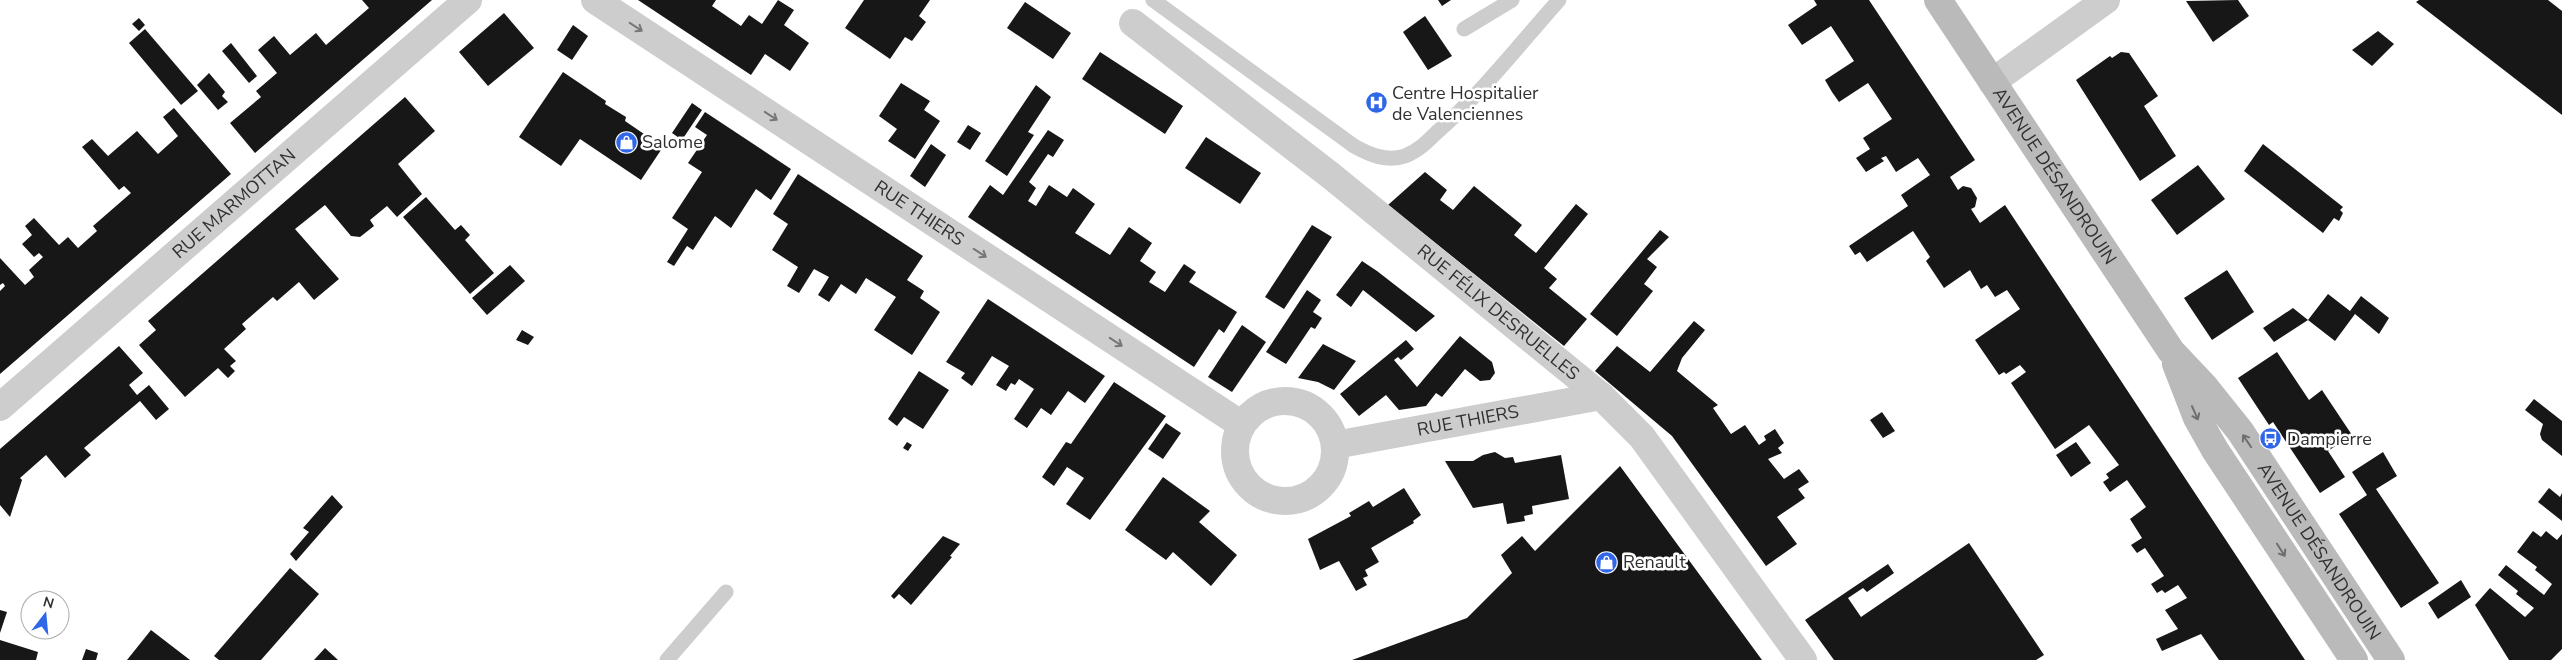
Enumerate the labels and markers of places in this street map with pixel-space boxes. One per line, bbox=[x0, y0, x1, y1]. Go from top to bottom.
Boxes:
place label: Centre Hospitalier de Valenciennes bbox=[1392, 81, 1539, 126]
hospital icon: Centre Hospitalier de Valenciennes bbox=[1364, 91, 1388, 115]
shop icon: Salome bbox=[614, 130, 638, 154]
place label: Salome bbox=[642, 130, 703, 154]
bus stop icon: Dampierre bbox=[2259, 427, 2283, 451]
place label: Dampierre bbox=[2287, 427, 2372, 451]
shop icon: Renault bbox=[1595, 550, 1619, 574]
place label: Renault bbox=[1623, 550, 1686, 574]

